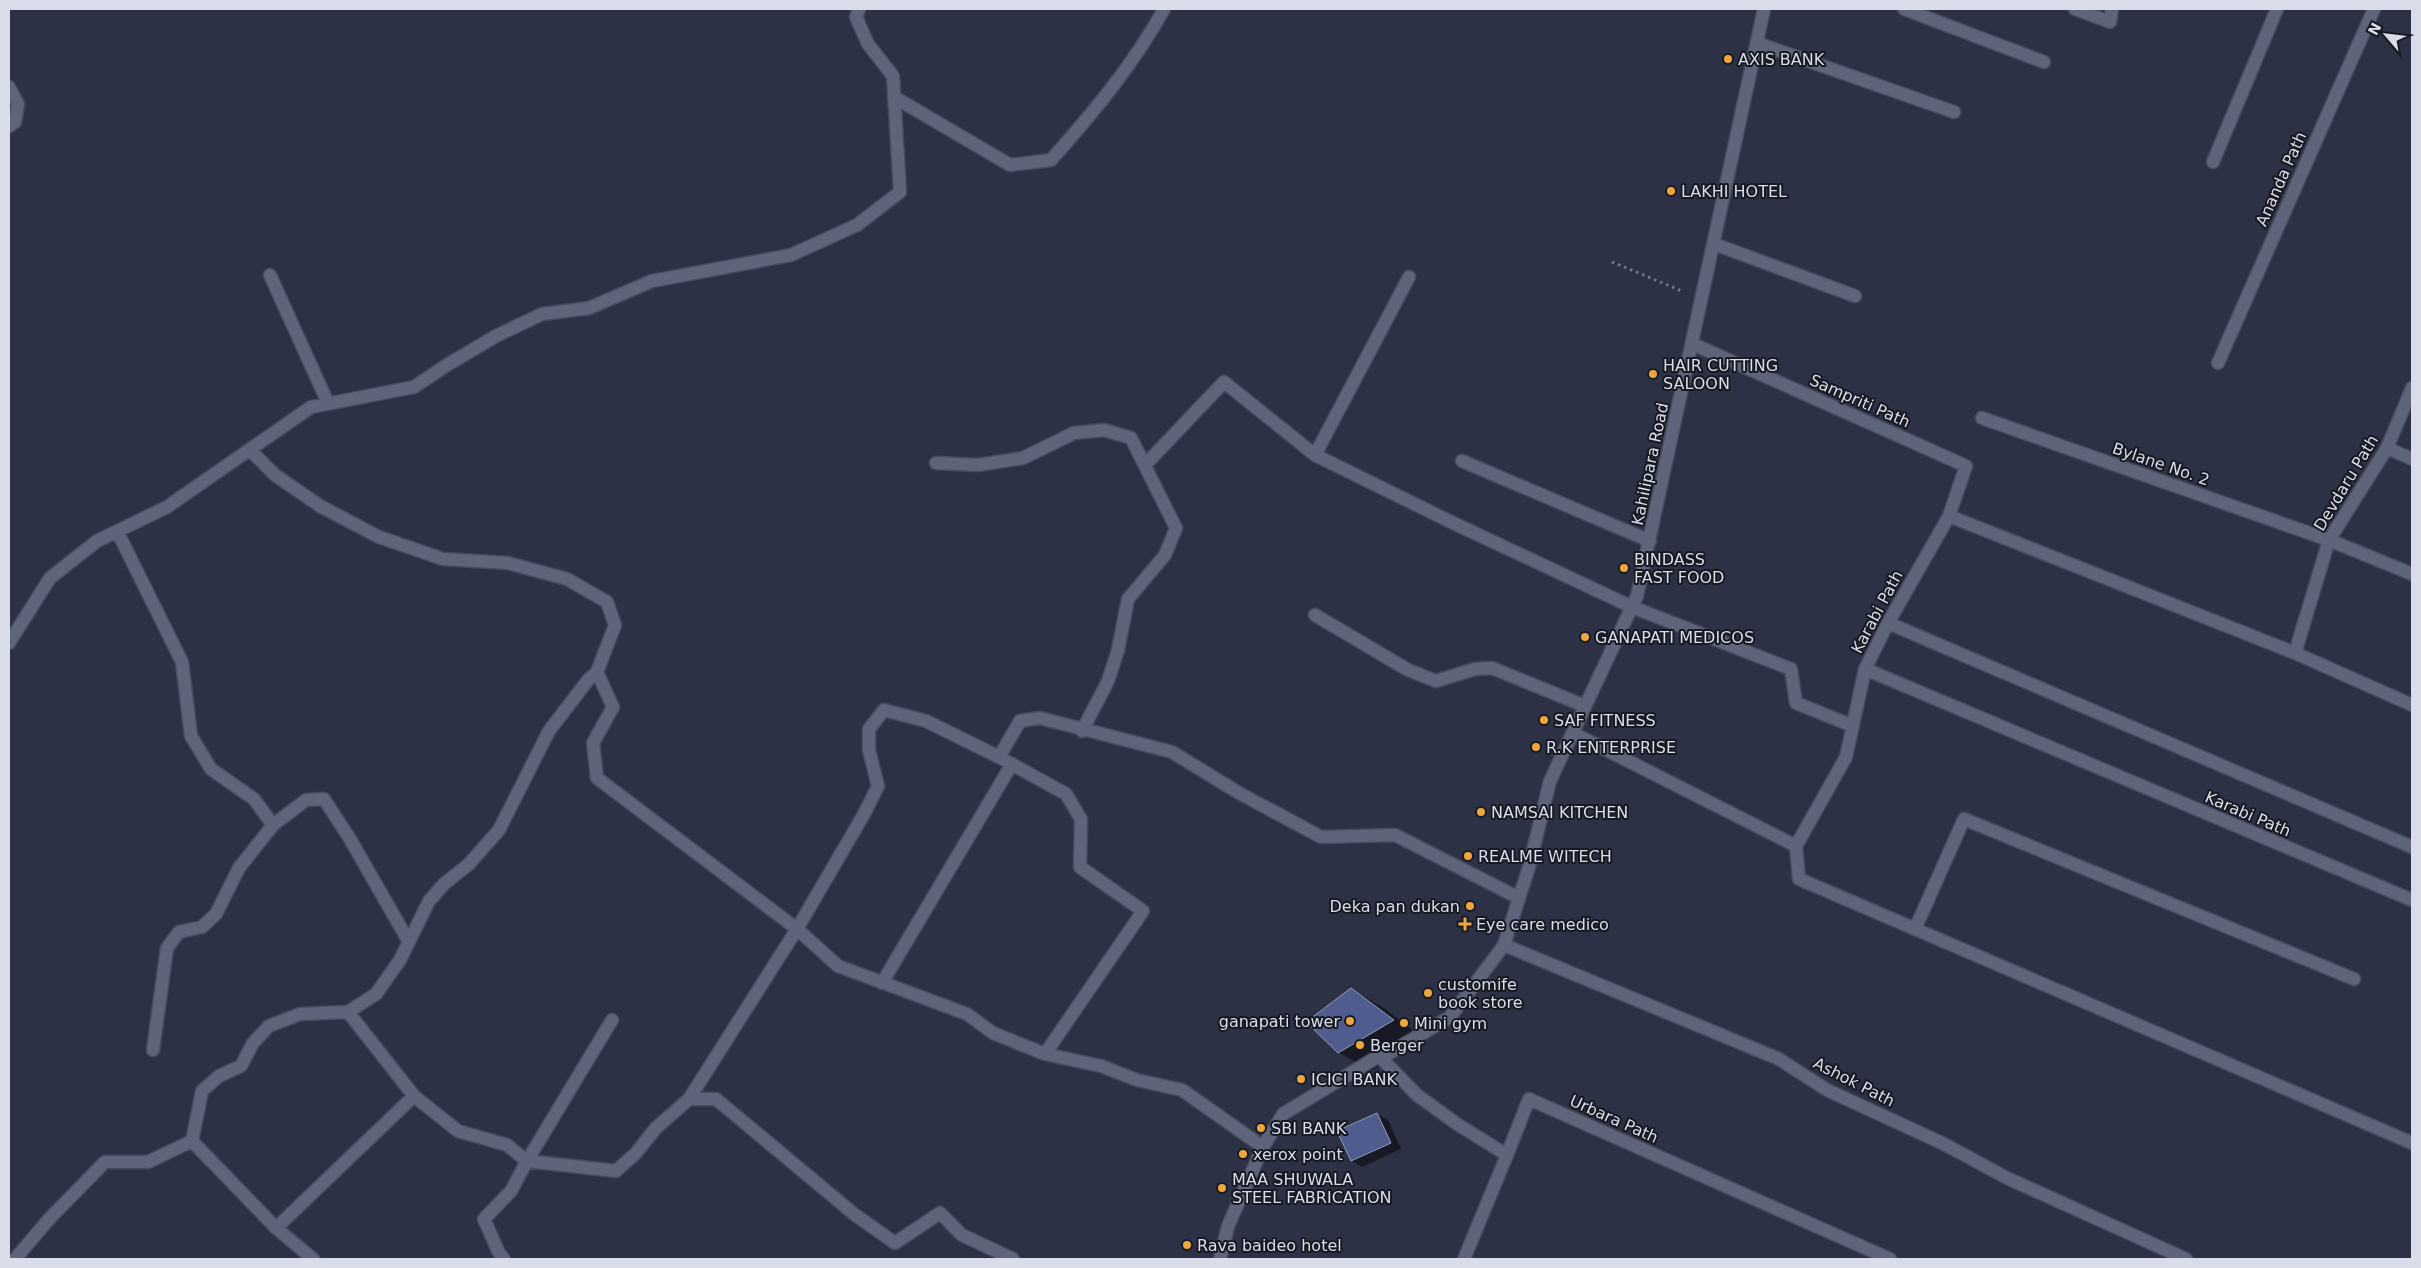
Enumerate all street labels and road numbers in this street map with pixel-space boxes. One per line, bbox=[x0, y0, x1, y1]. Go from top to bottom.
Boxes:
street label: Ananda Path bbox=[2252, 129, 2310, 229]
street label: Sampriti Path bbox=[1807, 370, 1913, 432]
street label: Kahilipara Road bbox=[1628, 401, 1672, 527]
street label: Devdaru Path bbox=[2310, 432, 2382, 534]
street label: Bylane No. 2 bbox=[2110, 438, 2212, 490]
street label: Karabi Path bbox=[1847, 567, 1907, 657]
street label: Karabi Path bbox=[2202, 787, 2294, 841]
street label: Ashok Path bbox=[1810, 1053, 1898, 1111]
street label: Urbara Path bbox=[1567, 1091, 1661, 1147]

